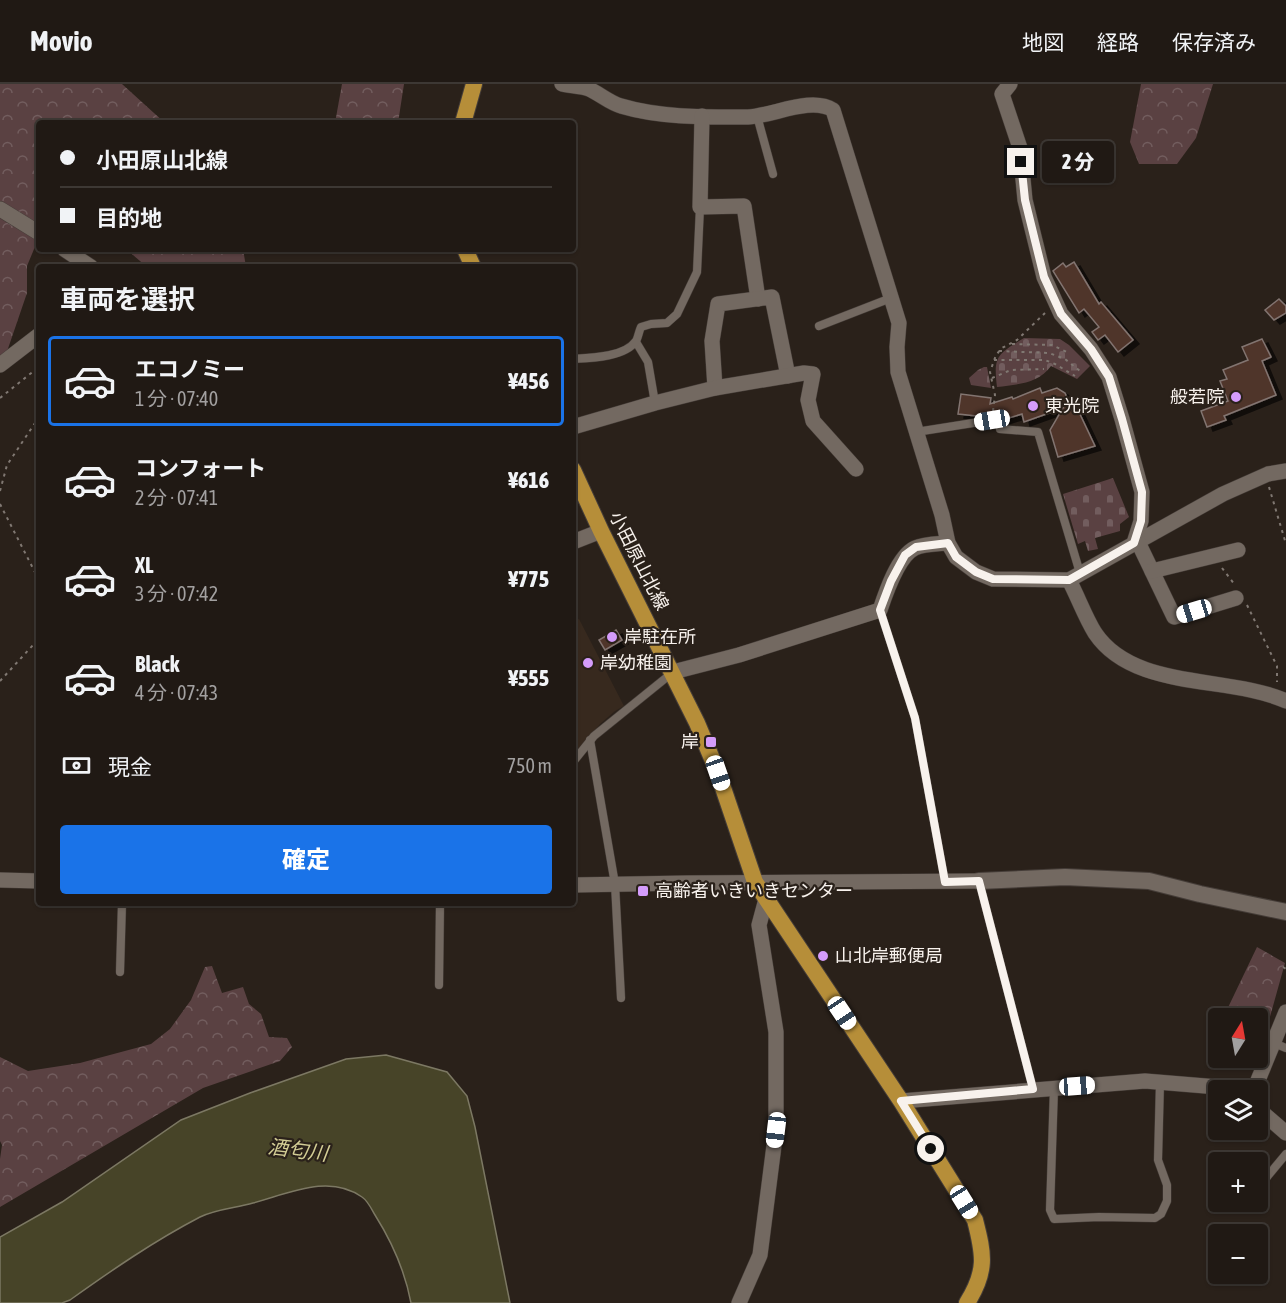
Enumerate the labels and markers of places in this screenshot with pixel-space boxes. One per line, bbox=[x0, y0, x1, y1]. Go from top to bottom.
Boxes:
place label: 般若院 bbox=[1170, 386, 1224, 407]
marker: 般若院 bbox=[1229, 390, 1243, 404]
place label: 東光院 bbox=[1045, 395, 1099, 416]
marker: 東光院 bbox=[1026, 399, 1040, 413]
place label: 岸駐在所 bbox=[624, 626, 696, 647]
marker: 岸駐在所 bbox=[605, 630, 619, 644]
place label: 岸幼稚園 bbox=[600, 652, 672, 673]
marker: 岸幼稚園 bbox=[581, 656, 595, 670]
place label: 岸 bbox=[681, 731, 699, 752]
marker: 岸 bbox=[704, 735, 718, 749]
place label: 高齢者いきいきセンター bbox=[655, 880, 853, 901]
marker: 高齢者いきいきセンター bbox=[636, 884, 650, 898]
place label: 山北岸郵便局 bbox=[835, 945, 943, 966]
marker: 山北岸郵便局 bbox=[816, 949, 830, 963]

